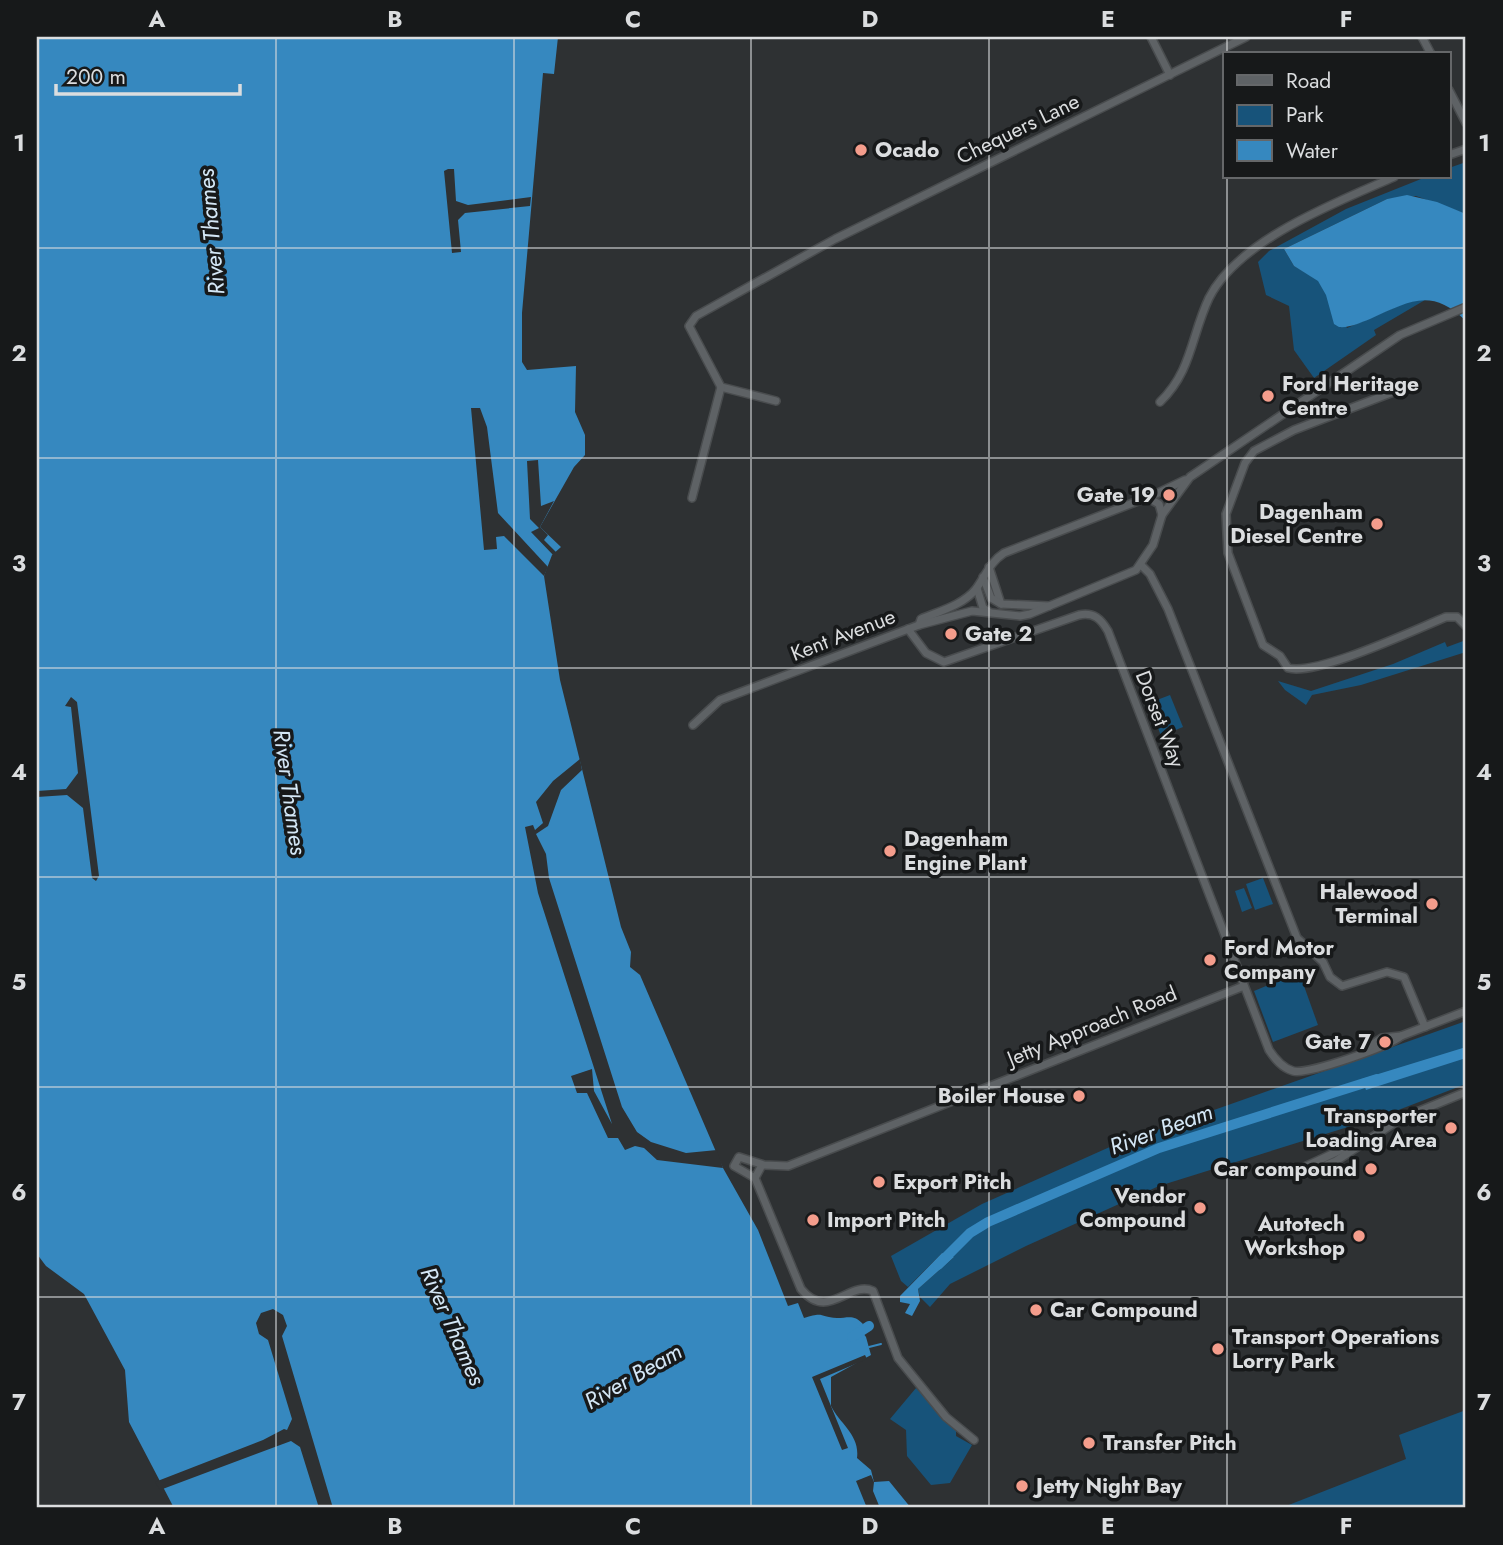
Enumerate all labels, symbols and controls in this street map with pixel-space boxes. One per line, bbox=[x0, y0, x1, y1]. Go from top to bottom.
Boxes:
text: A bbox=[148, 2, 166, 36]
text: B bbox=[387, 2, 403, 36]
text: C bbox=[625, 2, 641, 36]
text: D bbox=[862, 2, 879, 36]
text: E bbox=[1101, 2, 1115, 36]
text: F bbox=[1340, 2, 1352, 36]
scale bar bbox=[56, 52, 240, 96]
legend bbox=[1223, 52, 1450, 178]
text: 200 m bbox=[66, 62, 126, 92]
text: Road bbox=[1286, 66, 1331, 96]
street label: Chequers Lane bbox=[951, 86, 1085, 172]
text: Park bbox=[1286, 100, 1324, 130]
text: 1 bbox=[13, 126, 25, 160]
text: 1 bbox=[1478, 126, 1490, 160]
place label: Ocado bbox=[875, 135, 939, 165]
text: Water bbox=[1286, 136, 1339, 166]
marker: Ocado bbox=[853, 142, 869, 158]
water label: River Thames bbox=[188, 166, 233, 297]
text: 2 bbox=[11, 336, 27, 370]
text: 2 bbox=[1476, 336, 1492, 370]
place label: Ford Heritage Centre bbox=[1282, 369, 1419, 423]
marker: Ford Heritage Centre bbox=[1260, 388, 1276, 404]
place label: Gate 19 bbox=[1077, 480, 1155, 510]
marker: Gate 19 bbox=[1161, 487, 1177, 503]
place label: Dagenham Diesel Centre bbox=[1230, 497, 1363, 551]
marker: Dagenham Diesel Centre bbox=[1369, 516, 1385, 532]
text: 3 bbox=[12, 546, 26, 580]
text: 3 bbox=[1477, 546, 1491, 580]
street label: Kent Avenue bbox=[786, 601, 900, 669]
place label: Gate 2 bbox=[965, 619, 1032, 649]
marker: Gate 2 bbox=[943, 626, 959, 642]
street label: Dorset Way bbox=[1128, 666, 1192, 772]
water label: River Thames bbox=[264, 727, 316, 858]
text: 4 bbox=[11, 755, 27, 789]
text: 4 bbox=[1476, 755, 1492, 789]
place label: Dagenham Engine Plant bbox=[904, 824, 1027, 878]
marker: Dagenham Engine Plant bbox=[882, 843, 898, 859]
place label: Halewood Terminal bbox=[1319, 877, 1418, 931]
marker: Halewood Terminal bbox=[1424, 896, 1440, 912]
place label: Ford Motor Company bbox=[1224, 933, 1334, 987]
marker: Ford Motor Company bbox=[1202, 952, 1218, 968]
text: 5 bbox=[12, 965, 26, 999]
text: 5 bbox=[1477, 965, 1491, 999]
street label: Jetty Approach Road bbox=[1000, 978, 1181, 1075]
place label: Gate 7 bbox=[1305, 1027, 1371, 1057]
marker: Gate 7 bbox=[1377, 1034, 1393, 1050]
place label: Boiler House bbox=[938, 1081, 1065, 1111]
marker: Boiler House bbox=[1071, 1088, 1087, 1104]
water label: River Beam bbox=[1104, 1095, 1218, 1163]
place label: Transporter Loading Area bbox=[1305, 1101, 1437, 1155]
marker: Transporter Loading Area bbox=[1443, 1120, 1459, 1136]
place label: Car compound bbox=[1214, 1154, 1357, 1184]
marker: Car compound bbox=[1363, 1161, 1379, 1177]
place label: Export Pitch bbox=[893, 1167, 1012, 1197]
marker: Export Pitch bbox=[871, 1174, 887, 1190]
text: 6 bbox=[11, 1175, 27, 1209]
text: 6 bbox=[1476, 1175, 1492, 1209]
place label: Vendor Compound bbox=[1079, 1181, 1186, 1235]
marker: Vendor Compound bbox=[1192, 1200, 1208, 1216]
place label: Import Pitch bbox=[827, 1205, 946, 1235]
place label: Autotech Workshop bbox=[1244, 1209, 1345, 1263]
marker: Import Pitch bbox=[805, 1212, 821, 1228]
marker: Autotech Workshop bbox=[1351, 1228, 1367, 1244]
water label: River Thames bbox=[412, 1261, 495, 1392]
place label: Car Compound bbox=[1050, 1295, 1198, 1325]
marker: Car Compound bbox=[1028, 1302, 1044, 1318]
place label: Transport Operations Lorry Park bbox=[1232, 1322, 1440, 1376]
water label: River Beam bbox=[578, 1334, 688, 1418]
marker: Transport Operations Lorry Park bbox=[1210, 1341, 1226, 1357]
text: 7 bbox=[12, 1385, 26, 1419]
text: 7 bbox=[1477, 1385, 1491, 1419]
place label: Transfer Pitch bbox=[1103, 1428, 1237, 1458]
marker: Transfer Pitch bbox=[1081, 1435, 1097, 1451]
place label: Jetty Night Bay bbox=[1032, 1471, 1183, 1501]
marker: Jetty Night Bay bbox=[1014, 1478, 1030, 1494]
text: A bbox=[148, 1509, 166, 1543]
text: B bbox=[387, 1509, 403, 1543]
text: C bbox=[625, 1509, 641, 1543]
text: D bbox=[862, 1509, 879, 1543]
text: E bbox=[1101, 1509, 1115, 1543]
text: F bbox=[1340, 1509, 1352, 1543]

